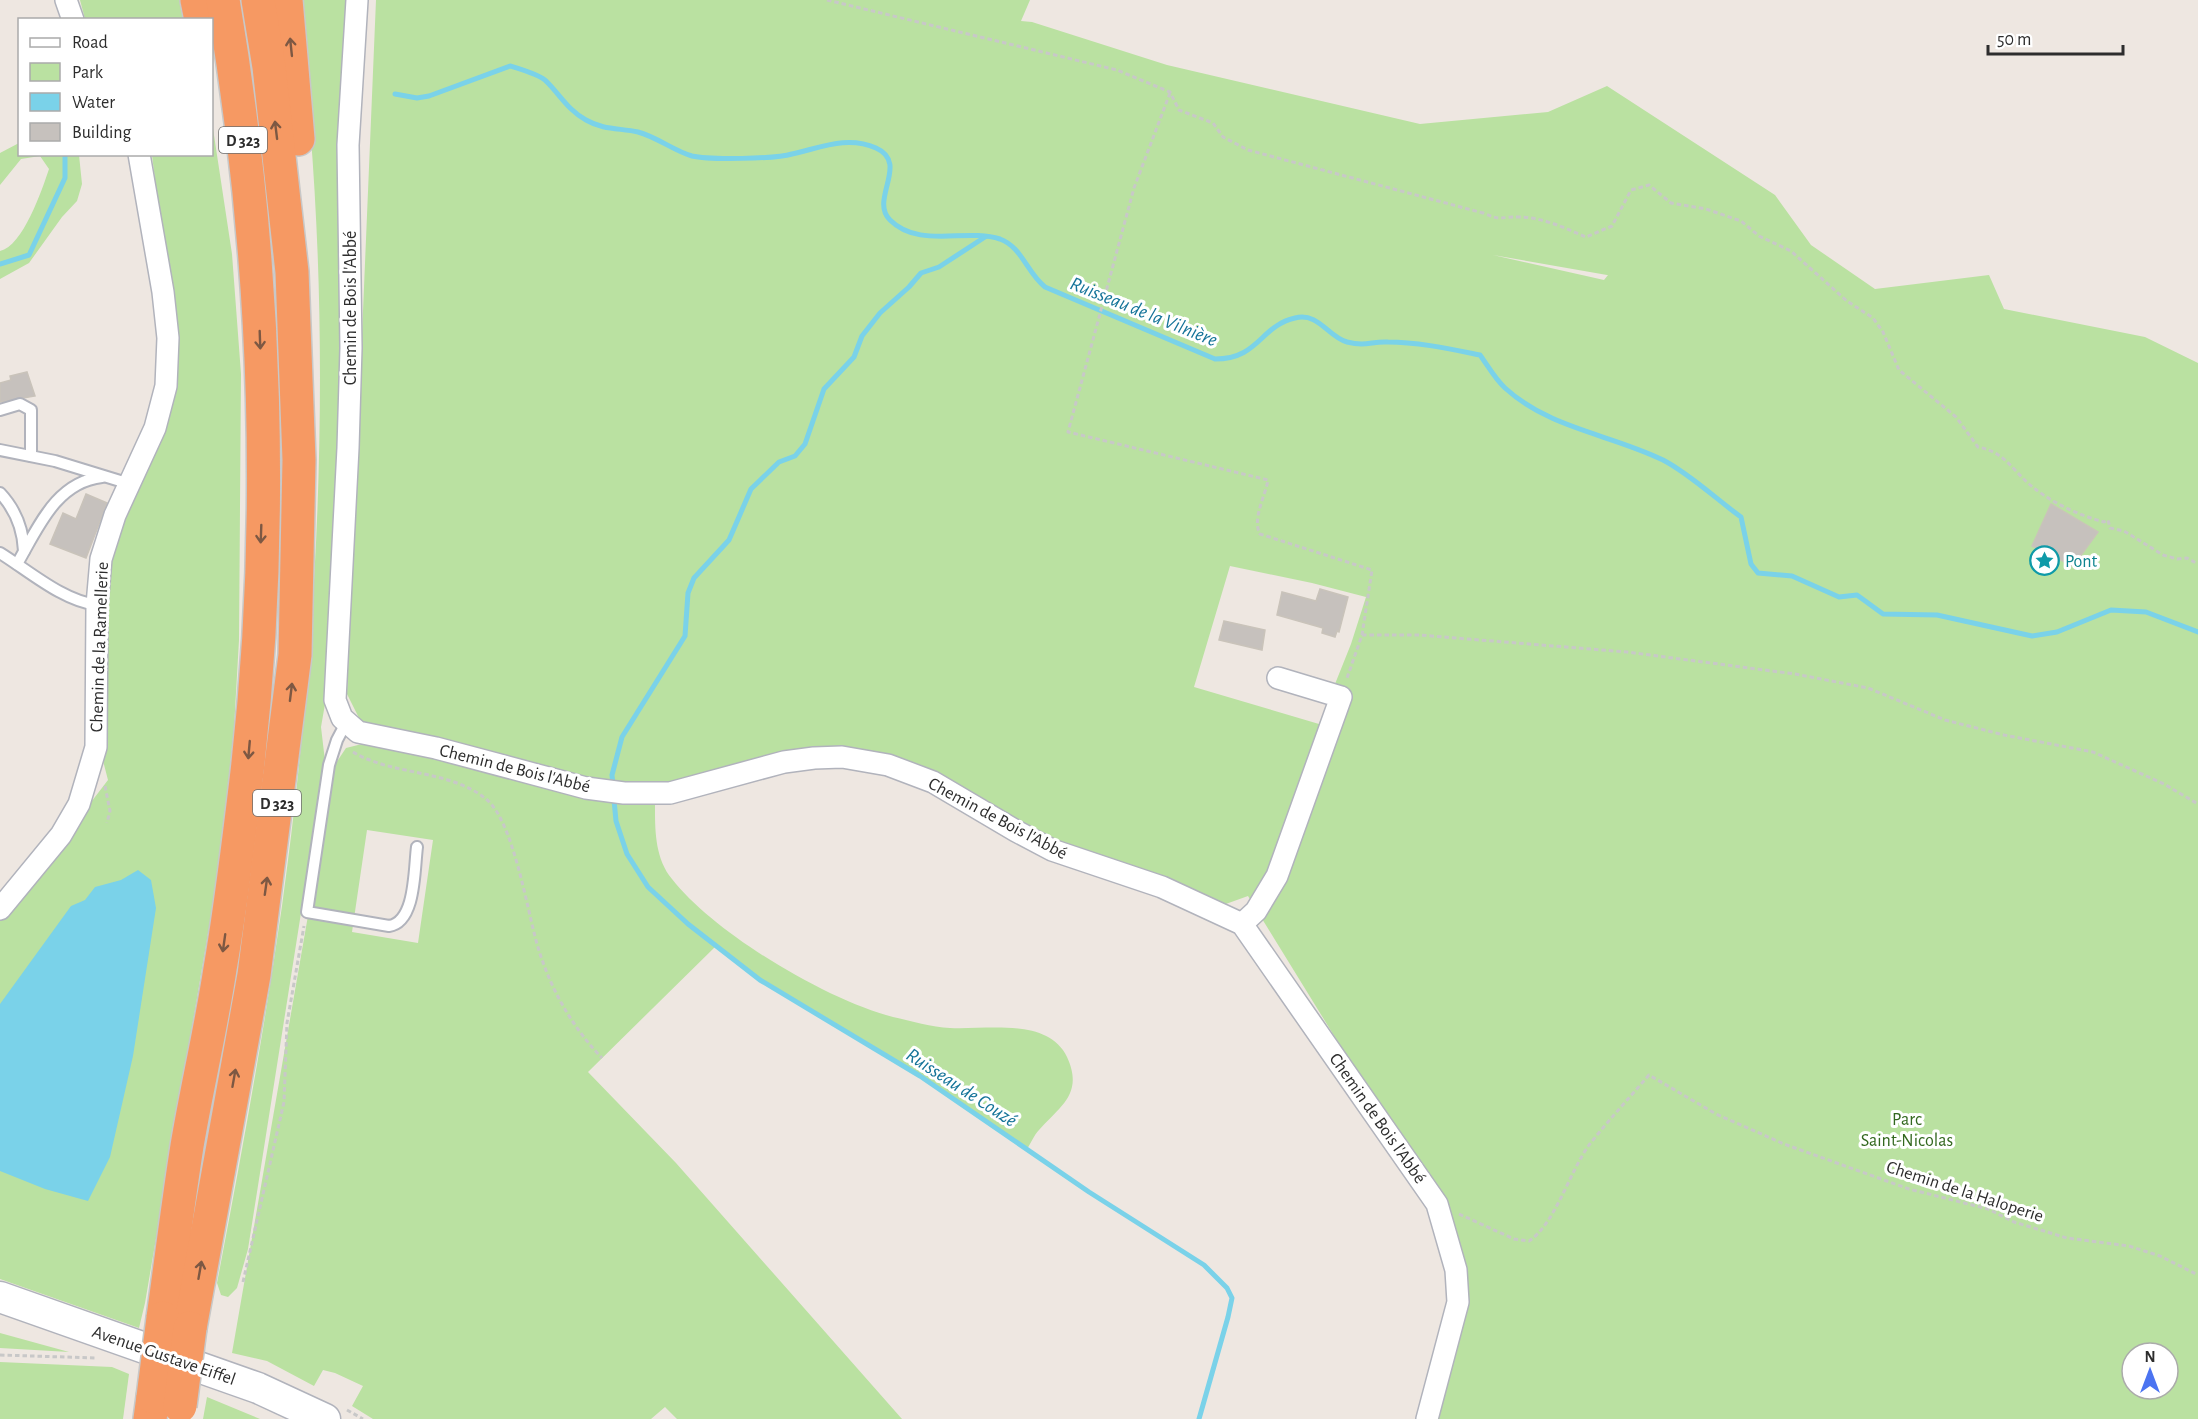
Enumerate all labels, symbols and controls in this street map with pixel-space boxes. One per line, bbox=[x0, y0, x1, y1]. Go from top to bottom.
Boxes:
legend bbox=[18, 18, 213, 156]
scale bar bbox=[1988, 18, 2123, 56]
text: 50 m bbox=[1997, 31, 2031, 49]
text: Road bbox=[72, 34, 108, 52]
one-way arrow bbox=[286, 37, 297, 57]
text: Park bbox=[72, 64, 104, 82]
text: Water bbox=[72, 94, 115, 112]
one-way arrow bbox=[270, 121, 281, 141]
text: Building bbox=[72, 124, 132, 142]
road number: D 323 bbox=[219, 127, 267, 153]
street label: Chemin de Bois l'Abbé bbox=[342, 231, 360, 385]
water label: Ruisseau de la Vilnière bbox=[1067, 273, 1220, 351]
one-way arrow bbox=[254, 329, 266, 349]
one-way arrow bbox=[256, 524, 267, 544]
place icon: Pont bbox=[2028, 545, 2060, 577]
place label: Pont bbox=[2065, 553, 2098, 571]
street label: Chemin de la Ramellerie bbox=[88, 562, 112, 733]
one-way arrow bbox=[285, 683, 296, 703]
one-way arrow bbox=[243, 740, 254, 759]
street label: Chemin de Bois l'Abbé bbox=[438, 742, 592, 796]
street label: Chemin de Bois l'Abbé bbox=[925, 775, 1070, 863]
road number: D 323 bbox=[253, 790, 301, 816]
one-way arrow bbox=[260, 876, 271, 896]
one-way arrow bbox=[218, 933, 229, 953]
water label: Ruisseau de Couzé bbox=[902, 1045, 1021, 1131]
street label: Chemin de Bois l'Abbé bbox=[1325, 1050, 1429, 1187]
one-way arrow bbox=[229, 1069, 240, 1088]
park label: Parc Saint-Nicolas bbox=[1861, 1111, 1953, 1150]
street label: Chemin de la Haloperie bbox=[1884, 1158, 2045, 1226]
one-way arrow bbox=[195, 1261, 206, 1280]
street label: Avenue Gustave Eiffel bbox=[90, 1323, 238, 1389]
north arrow bbox=[2120, 1341, 2180, 1401]
text: N bbox=[2144, 1349, 2156, 1365]

